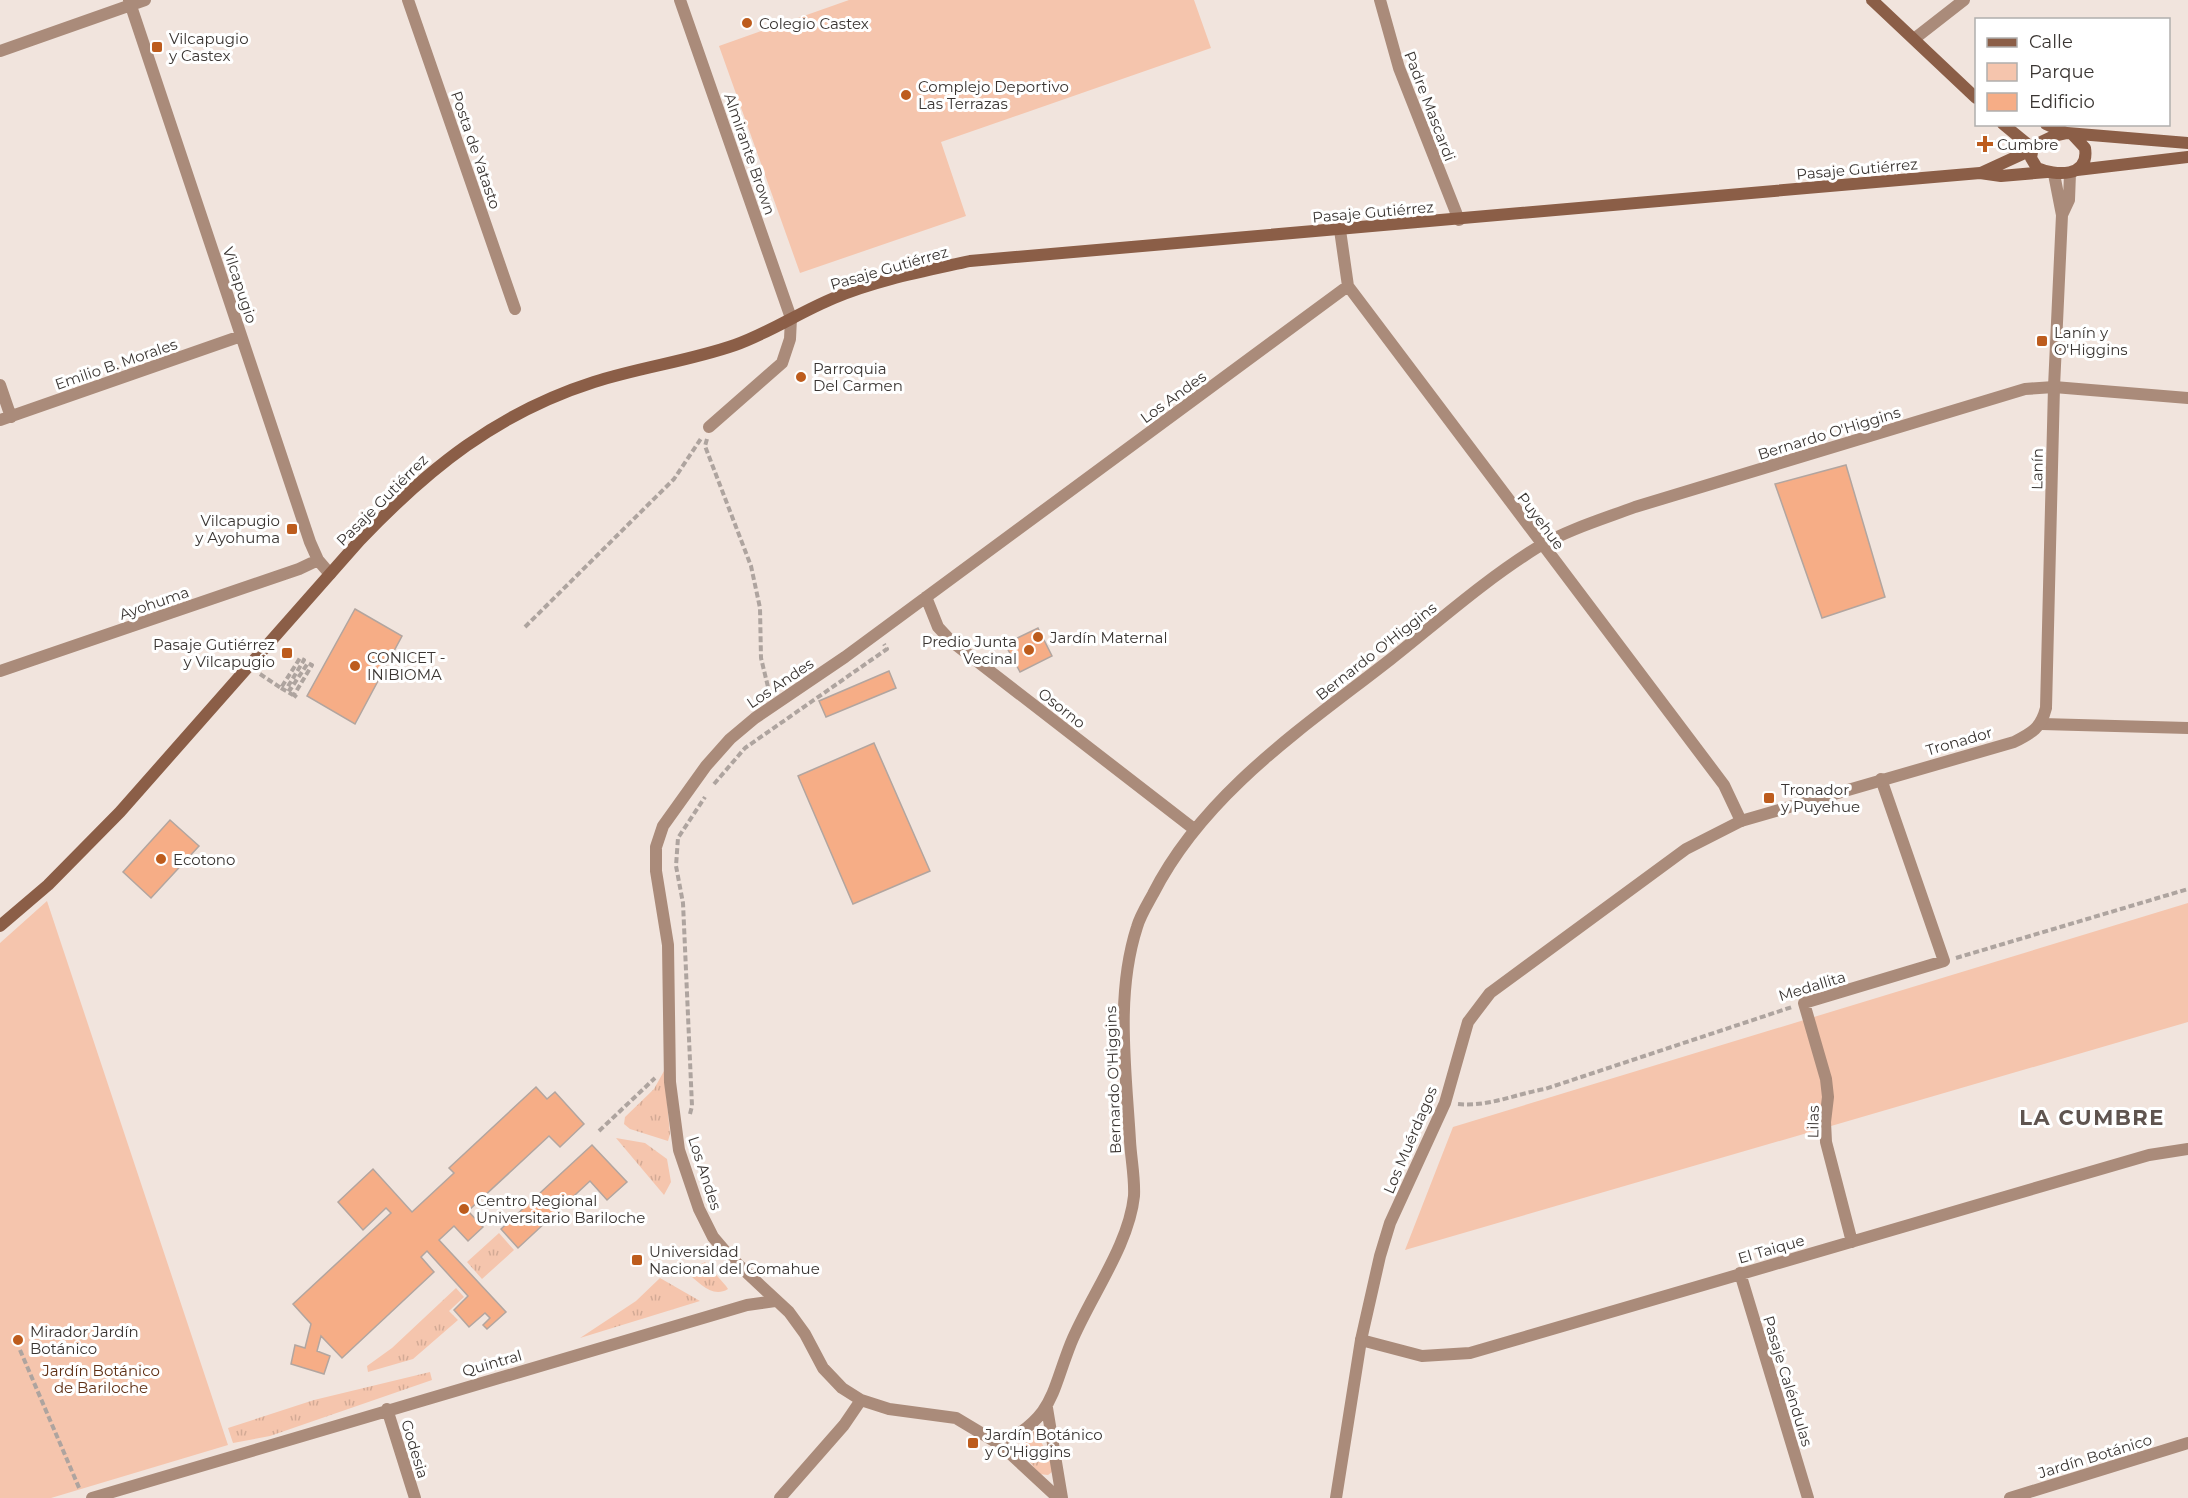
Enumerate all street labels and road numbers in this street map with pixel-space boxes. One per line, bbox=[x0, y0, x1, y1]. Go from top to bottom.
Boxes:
street label: Padre Mascardi bbox=[1400, 48, 1460, 164]
street label: Posta de Yatasto bbox=[447, 88, 505, 212]
street label: Almirante Brown bbox=[720, 91, 780, 217]
street label: Pasaje Gutiérrez bbox=[1795, 154, 1919, 184]
street label: Pasaje Gutiérrez bbox=[1311, 197, 1435, 227]
street label: Pasaje Gutiérrez bbox=[828, 242, 951, 294]
street label: Vilcapugio bbox=[219, 244, 261, 326]
street label: Emilio B. Morales bbox=[52, 334, 180, 394]
street label: Los Andes bbox=[1136, 367, 1210, 427]
street label: Bernardo O'Higgins bbox=[1755, 402, 1903, 464]
street label: Lanín bbox=[2027, 448, 2047, 490]
street label: Pasaje Gutiérrez bbox=[332, 450, 432, 550]
street label: Puyehue bbox=[1513, 489, 1569, 553]
street label: Ayohuma bbox=[117, 582, 191, 624]
street label: Bernardo O'Higgins bbox=[1312, 598, 1440, 704]
street label: Los Andes bbox=[743, 654, 817, 712]
street label: Osorno bbox=[1035, 684, 1089, 732]
street label: Tronador bbox=[1924, 722, 1994, 760]
street label: Medallita bbox=[1776, 967, 1848, 1005]
street label: Bernardo O'Higgins bbox=[1101, 1006, 1125, 1154]
street label: Los Muérdagos bbox=[1379, 1084, 1441, 1196]
street label: Lilas bbox=[1803, 1105, 1823, 1139]
street label: Los Andes bbox=[684, 1134, 726, 1212]
street label: El Taique bbox=[1736, 1230, 1806, 1268]
street label: Pasaje Caléndulas bbox=[1759, 1313, 1817, 1449]
street label: Quintral bbox=[460, 1345, 524, 1381]
street label: Godesia bbox=[397, 1417, 433, 1481]
street label: Jardín Botánico bbox=[2035, 1430, 2154, 1483]

